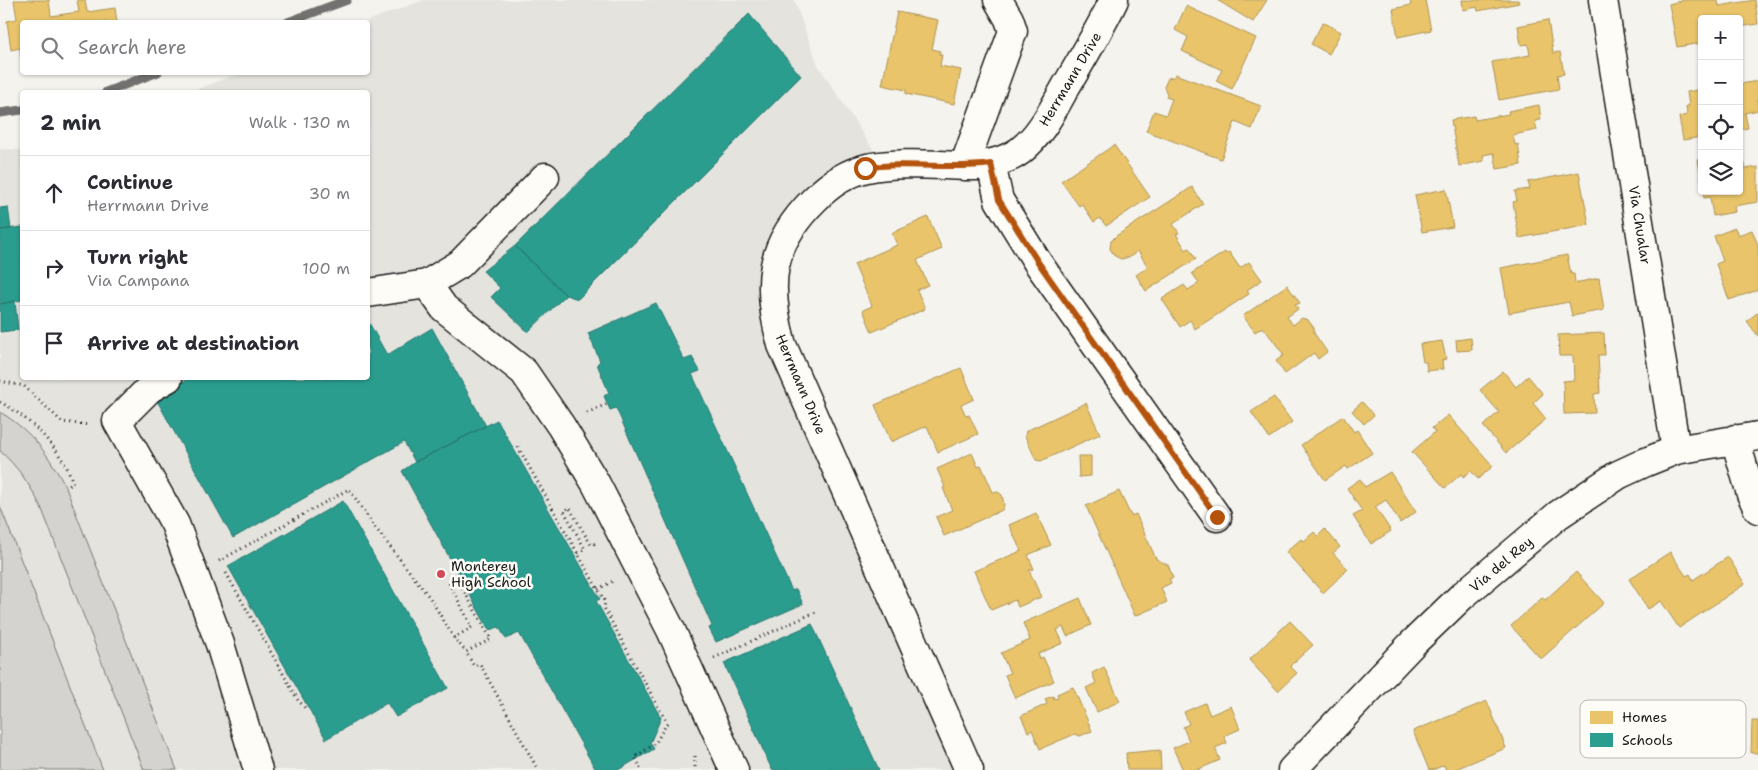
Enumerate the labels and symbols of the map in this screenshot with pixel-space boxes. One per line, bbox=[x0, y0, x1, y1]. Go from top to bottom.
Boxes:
street label: Herrmann Drive bbox=[1035, 28, 1105, 130]
route start bbox=[854, 157, 877, 180]
street label: Via Chualar bbox=[1625, 184, 1655, 266]
street label: Herrmann Drive bbox=[772, 331, 830, 437]
route end bbox=[1206, 506, 1229, 529]
street label: Via del Rey bbox=[1466, 532, 1536, 596]
place label: Monterey High School bbox=[451, 557, 532, 591]
marker: Monterey High School bbox=[435, 568, 447, 580]
legend bbox=[1580, 700, 1746, 758]
text: Homes bbox=[1622, 708, 1667, 726]
text: Schools bbox=[1622, 731, 1673, 749]

